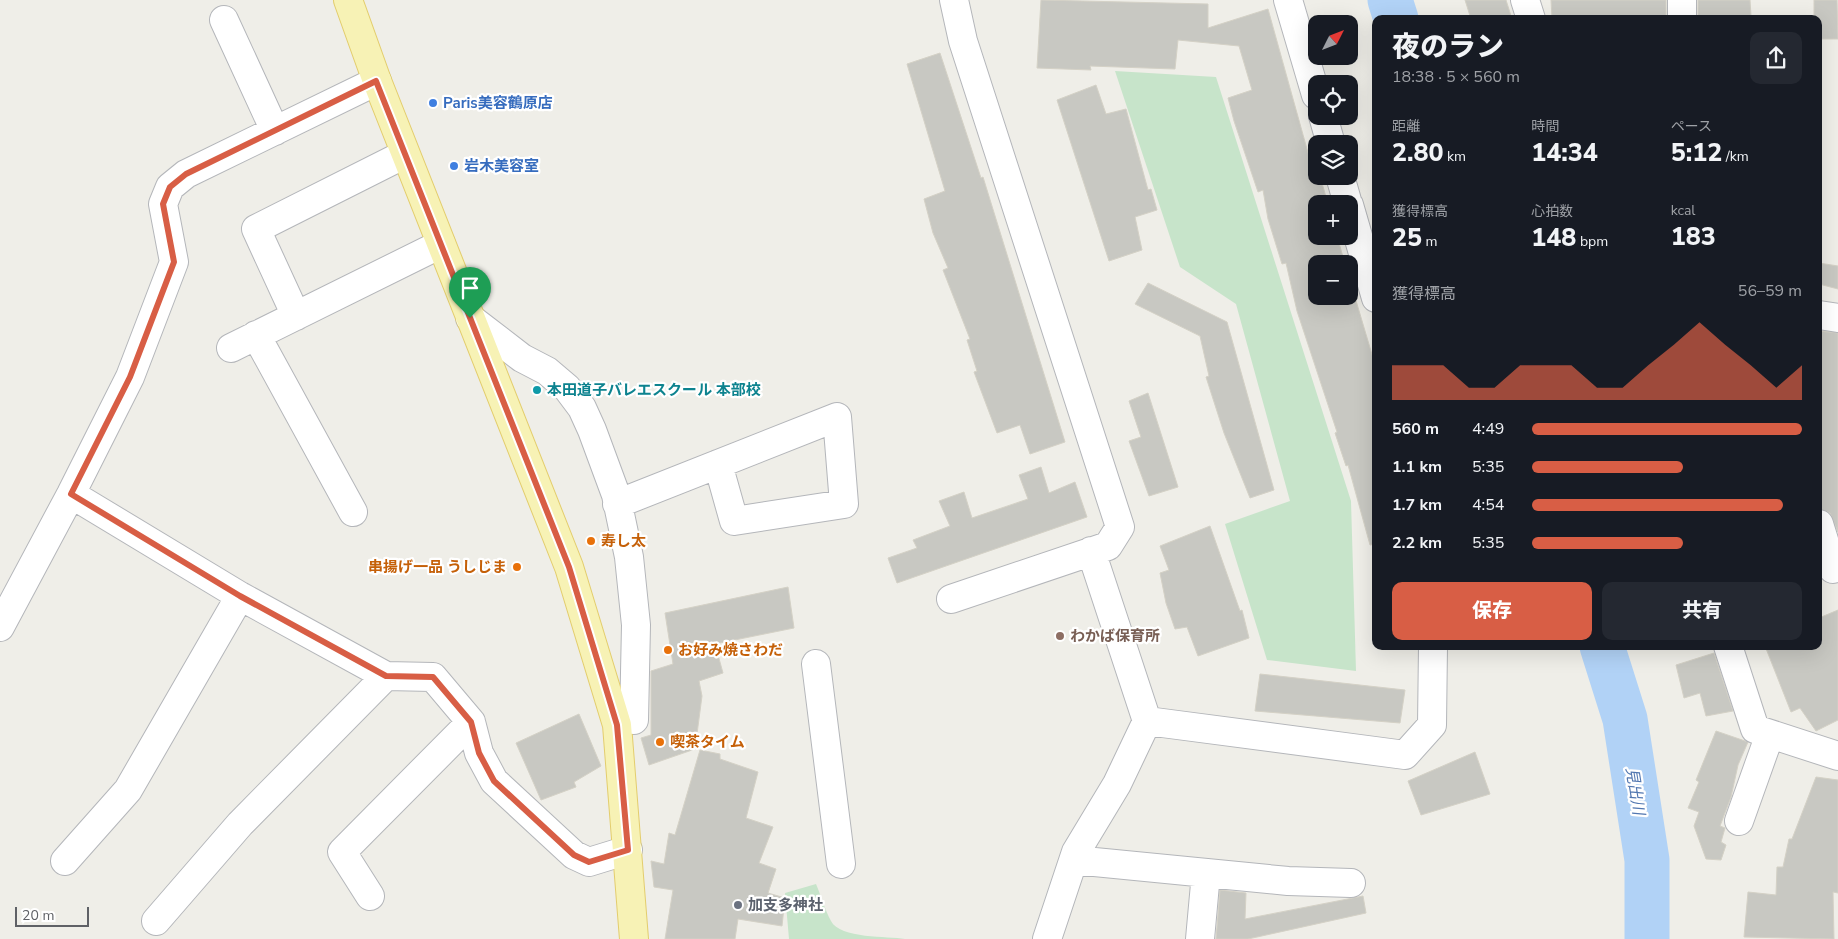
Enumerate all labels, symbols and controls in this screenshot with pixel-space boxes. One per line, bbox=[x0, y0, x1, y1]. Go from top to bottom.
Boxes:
north arrow bbox=[1308, 15, 1358, 65]
map controls bbox=[1308, 15, 1358, 305]
text: 夜のラン bbox=[1392, 28, 1504, 66]
button: share bbox=[1750, 32, 1802, 84]
text: 18:38 · 5 × 560 m bbox=[1392, 66, 1520, 88]
button: locate bbox=[1308, 75, 1358, 125]
place label: Paris美容鶴原店 bbox=[443, 93, 553, 113]
marker: Paris美容鶴原店 bbox=[427, 97, 439, 109]
text: 距離 bbox=[1392, 117, 1420, 136]
text: 時間 bbox=[1531, 117, 1559, 136]
text: ペース bbox=[1671, 117, 1712, 136]
button: layers bbox=[1308, 135, 1358, 185]
text: 2.80 bbox=[1392, 136, 1444, 170]
text: 14:34 bbox=[1531, 136, 1598, 170]
text: 5:12 bbox=[1671, 136, 1722, 170]
text: km bbox=[1444, 147, 1466, 166]
text: /km bbox=[1722, 147, 1749, 166]
place label: 岩木美容室 bbox=[464, 156, 539, 176]
marker: 岩木美容室 bbox=[448, 160, 460, 172]
button: + bbox=[1308, 195, 1358, 245]
text: kcal bbox=[1671, 201, 1695, 220]
text: 獲得標高 bbox=[1392, 202, 1448, 221]
text: 心拍数 bbox=[1531, 202, 1573, 221]
text: 183 bbox=[1671, 220, 1716, 254]
text: 25 bbox=[1392, 221, 1422, 255]
text: 148 bbox=[1531, 221, 1576, 255]
text: m bbox=[1422, 232, 1438, 251]
text: bpm bbox=[1576, 232, 1608, 251]
button: − bbox=[1308, 255, 1358, 305]
pin bbox=[449, 267, 491, 318]
icon: arrive bbox=[456, 274, 484, 302]
text: 56–59 m bbox=[1738, 280, 1802, 302]
text: 獲得標高 bbox=[1392, 283, 1456, 305]
place label: 本田道子バレエスクール 本部校 bbox=[547, 380, 761, 400]
marker: 本田道子バレエスクール 本部校 bbox=[531, 384, 543, 396]
text: 560 m bbox=[1392, 418, 1439, 440]
text: 4:49 bbox=[1472, 418, 1504, 440]
text: 1.1 km bbox=[1392, 456, 1442, 478]
text: 5:35 bbox=[1472, 456, 1504, 478]
text: 1.7 km bbox=[1392, 494, 1442, 516]
text: 4:54 bbox=[1472, 494, 1504, 516]
place label: 寿し太 bbox=[601, 531, 646, 551]
text: 2.2 km bbox=[1392, 532, 1442, 554]
text: 5:35 bbox=[1472, 532, 1504, 554]
marker: 寿し太 bbox=[585, 535, 597, 547]
place label: 串揚げ一品 うしじま bbox=[368, 557, 507, 577]
marker: 串揚げ一品 うしじま bbox=[511, 561, 523, 573]
button: 保存 bbox=[1392, 582, 1592, 640]
button: 共有 bbox=[1602, 582, 1802, 640]
place label: わかば保育所 bbox=[1070, 626, 1160, 646]
marker: わかば保育所 bbox=[1054, 630, 1066, 642]
place label: お好み焼さわだ bbox=[678, 640, 783, 660]
marker: お好み焼さわだ bbox=[662, 644, 674, 656]
place label: 喫茶タイム bbox=[670, 732, 745, 752]
marker: 喫茶タイム bbox=[654, 736, 666, 748]
water label: 見出川 bbox=[1620, 766, 1650, 819]
place label: 加支多神社 bbox=[748, 895, 823, 915]
marker: 加支多神社 bbox=[732, 899, 744, 911]
scale bar bbox=[15, 904, 89, 927]
text: 20 m bbox=[22, 906, 54, 925]

